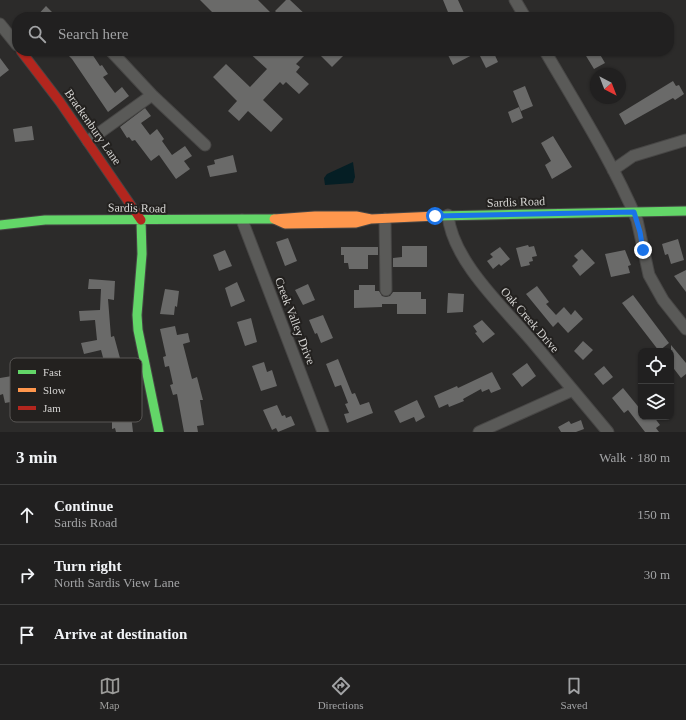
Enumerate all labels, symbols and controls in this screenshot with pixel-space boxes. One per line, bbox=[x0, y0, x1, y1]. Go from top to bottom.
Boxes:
search box bbox=[12, 12, 674, 56]
icon: search bbox=[26, 23, 48, 45]
text: Search here bbox=[58, 26, 128, 42]
north arrow bbox=[590, 68, 626, 104]
street label: Brackenbury Lane bbox=[62, 87, 124, 167]
street label: Sardis Road bbox=[487, 194, 545, 210]
street label: Sardis Road bbox=[108, 200, 166, 216]
route start bbox=[426, 207, 444, 225]
route end bbox=[634, 241, 652, 259]
street label: Creek Valley Drive bbox=[272, 275, 318, 367]
street label: Oak Creek Drive bbox=[498, 284, 562, 356]
map controls bbox=[638, 348, 674, 420]
button: locate bbox=[638, 348, 674, 384]
legend bbox=[10, 358, 142, 422]
text: Fast bbox=[43, 366, 61, 378]
text: Slow bbox=[43, 384, 66, 396]
button: layers bbox=[638, 384, 674, 420]
text: Jam bbox=[43, 402, 61, 414]
text: 3 min bbox=[16, 448, 57, 467]
text: Walk · 180 m bbox=[599, 450, 670, 465]
text: Continue bbox=[54, 498, 113, 514]
icon: ahead bbox=[16, 504, 38, 526]
text: 150 m bbox=[637, 507, 670, 522]
text: Sardis Road bbox=[54, 515, 117, 530]
text: Turn right bbox=[54, 558, 121, 574]
icon: right bbox=[16, 564, 38, 586]
text: 30 m bbox=[644, 567, 670, 582]
text: North Sardis View Lane bbox=[54, 575, 180, 590]
icon: arrive bbox=[16, 624, 38, 646]
text: Arrive at destination bbox=[54, 626, 187, 642]
tab: Map bbox=[99, 675, 121, 711]
tab: Directions bbox=[318, 675, 363, 711]
tab: Saved bbox=[561, 675, 587, 711]

